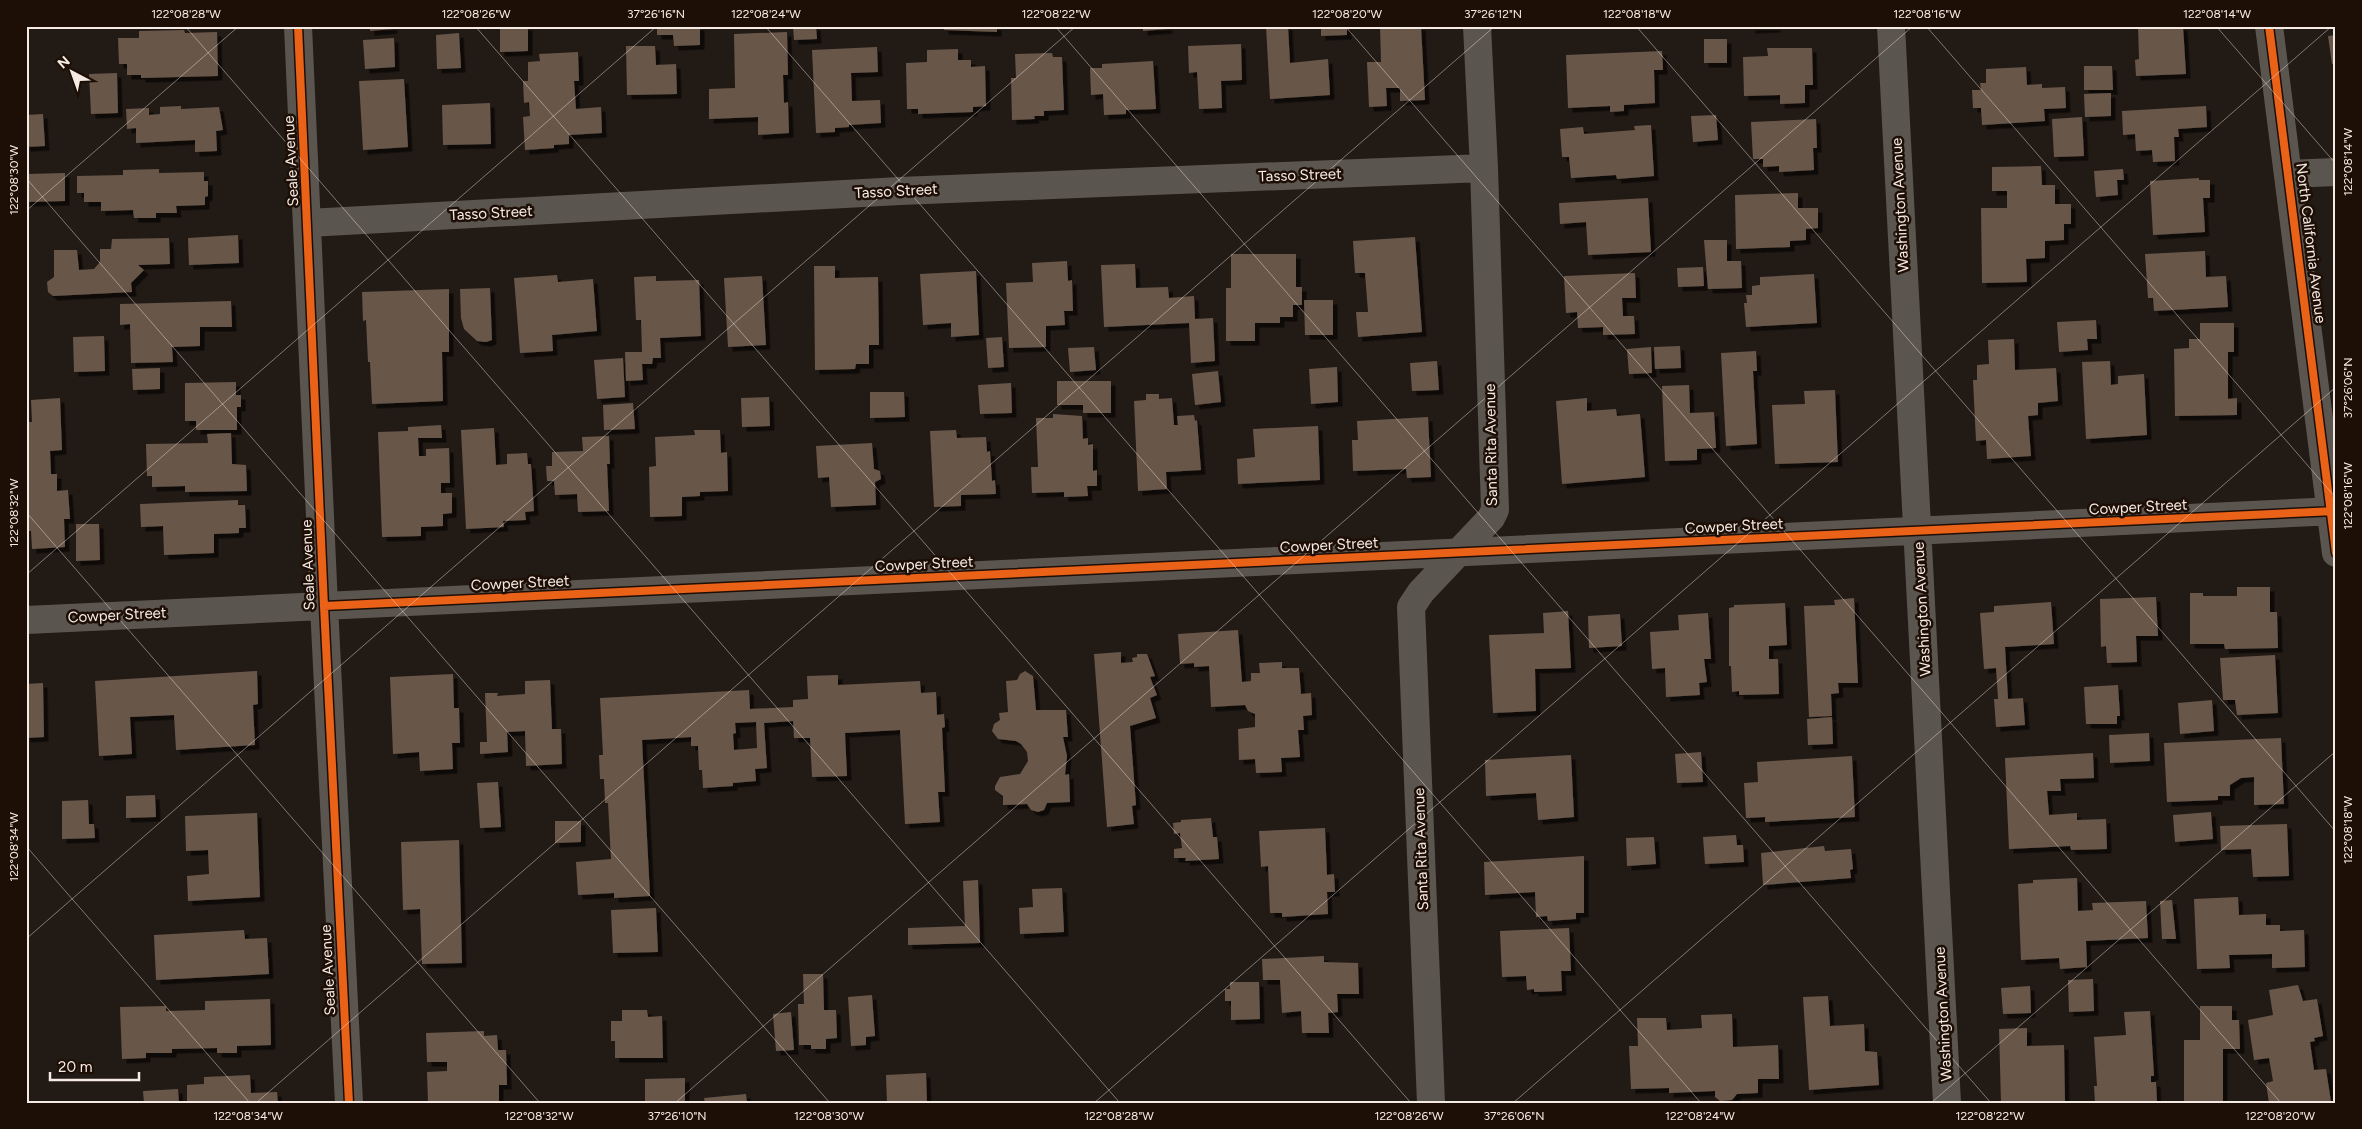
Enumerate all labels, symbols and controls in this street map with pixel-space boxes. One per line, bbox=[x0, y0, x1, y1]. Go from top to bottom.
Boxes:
text: 122°08'28"W bbox=[151, 7, 221, 21]
text: 122°08'26"W bbox=[441, 7, 511, 21]
text: 37°26'16"N bbox=[627, 7, 685, 21]
text: 122°08'24"W bbox=[731, 7, 801, 21]
text: 122°08'22"W bbox=[1021, 7, 1091, 21]
text: 122°08'20"W bbox=[1312, 7, 1382, 21]
text: 37°26'12"N bbox=[1464, 7, 1522, 21]
text: 122°08'18"W bbox=[1603, 7, 1671, 21]
text: 122°08'16"W bbox=[1893, 7, 1961, 21]
text: 122°08'14"W bbox=[2183, 7, 2251, 21]
north arrow bbox=[48, 48, 98, 98]
text: N bbox=[54, 53, 73, 73]
street label: Seale Avenue bbox=[280, 115, 302, 207]
text: 122°08'14"W bbox=[2341, 128, 2355, 196]
street label: Washington Avenue bbox=[1887, 137, 1913, 273]
text: 122°08'30"W bbox=[7, 145, 21, 215]
street label: North California Avenue bbox=[2292, 162, 2330, 324]
street label: Tasso Street bbox=[1258, 165, 1342, 185]
street label: Tasso Street bbox=[854, 180, 938, 202]
street label: Tasso Street bbox=[449, 202, 533, 224]
text: 37°26'06"N bbox=[2341, 358, 2355, 418]
street label: Santa Rita Avenue bbox=[1481, 383, 1501, 507]
text: 122°08'16"W bbox=[2341, 462, 2355, 530]
text: 122°08'32"W bbox=[7, 478, 21, 547]
street label: Cowper Street bbox=[2088, 495, 2188, 519]
street label: Cowper Street bbox=[1684, 514, 1784, 538]
street label: Seale Avenue bbox=[297, 519, 319, 611]
street label: Cowper Street bbox=[1279, 533, 1379, 557]
street label: Washington Avenue bbox=[1909, 541, 1935, 677]
street label: Cowper Street bbox=[874, 552, 974, 576]
street label: Cowper Street bbox=[470, 571, 570, 595]
street label: Cowper Street bbox=[67, 603, 167, 627]
street label: Santa Rita Avenue bbox=[1410, 787, 1432, 911]
text: 122°08'18"W bbox=[2341, 796, 2355, 864]
text: 122°08'34"W bbox=[7, 812, 21, 882]
street label: Seale Avenue bbox=[317, 924, 339, 1016]
street label: Washington Avenue bbox=[1930, 946, 1956, 1082]
scale bar bbox=[50, 1049, 139, 1081]
text: 20 m bbox=[58, 1058, 92, 1076]
text: 122°08'34"W bbox=[213, 1109, 283, 1123]
text: 122°08'32"W bbox=[505, 1109, 574, 1123]
text: 37°26'10"N bbox=[647, 1109, 707, 1123]
text: 122°08'30"W bbox=[794, 1109, 864, 1123]
text: 122°08'28"W bbox=[1084, 1109, 1154, 1123]
text: 122°08'26"W bbox=[1374, 1109, 1444, 1123]
text: 37°26'06"N bbox=[1484, 1109, 1544, 1123]
text: 122°08'24"W bbox=[1665, 1109, 1735, 1123]
text: 122°08'22"W bbox=[1955, 1109, 2025, 1123]
text: 122°08'20"W bbox=[2245, 1109, 2315, 1123]

